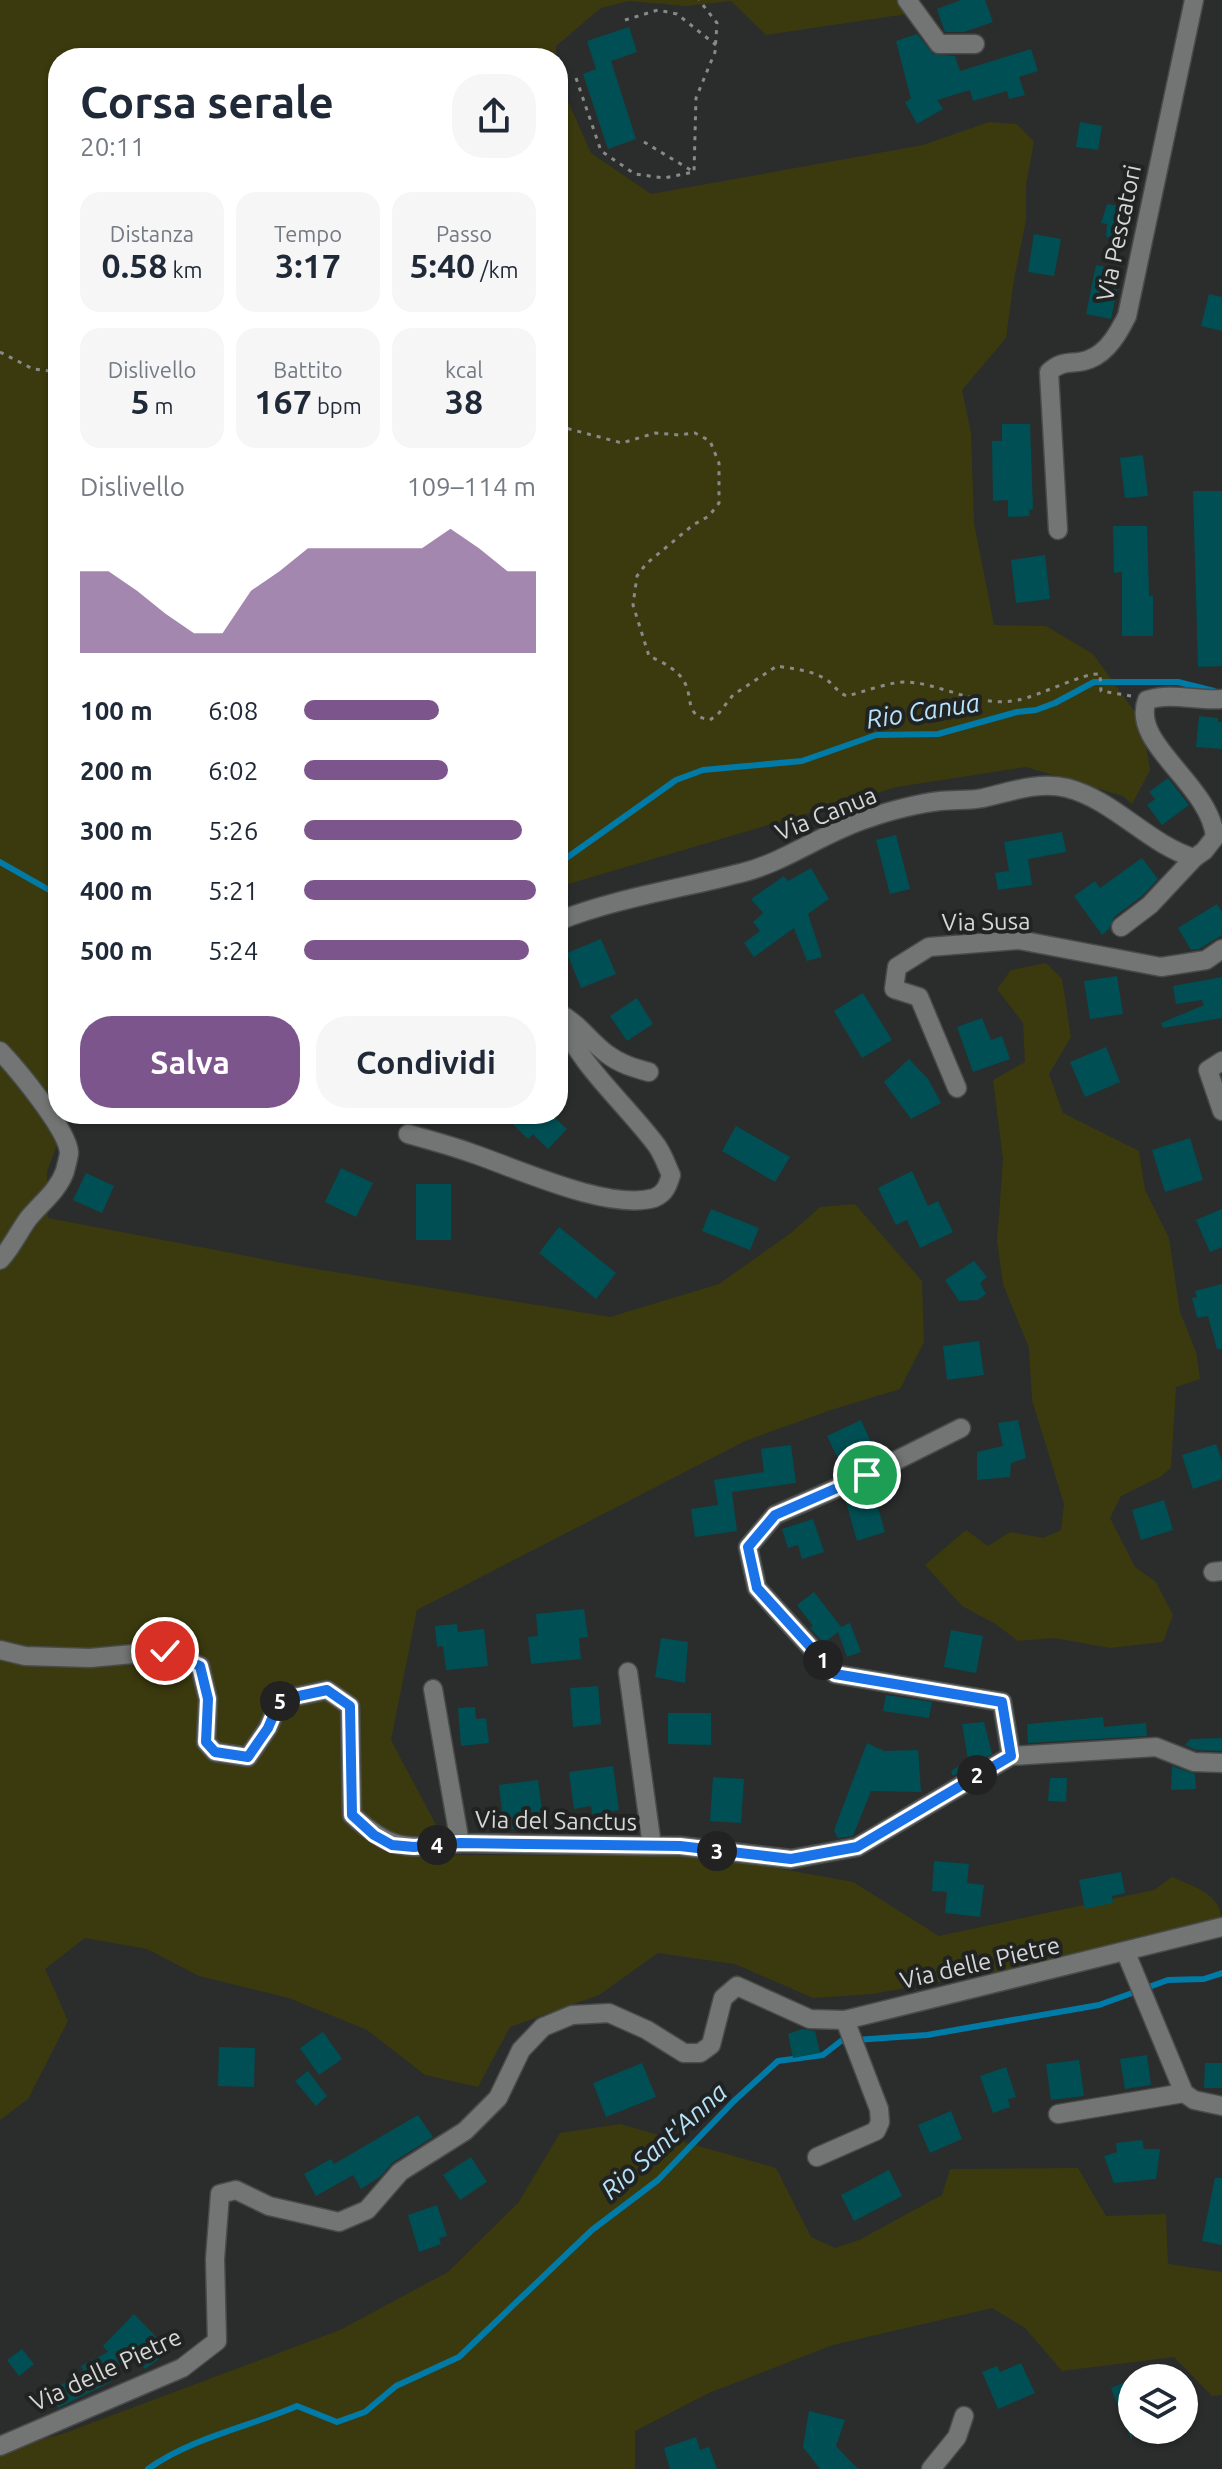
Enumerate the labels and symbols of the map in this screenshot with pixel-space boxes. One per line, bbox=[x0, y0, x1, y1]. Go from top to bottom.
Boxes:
street label: Via Pescatori bbox=[1091, 162, 1146, 304]
water label: Rio Canua bbox=[864, 687, 982, 734]
street label: Via Canua bbox=[771, 781, 880, 846]
street label: Via Susa bbox=[941, 907, 1031, 936]
pin bbox=[833, 1441, 901, 1509]
pin bbox=[131, 1617, 199, 1685]
pin: 1 bbox=[803, 1640, 843, 1680]
pin: 5 bbox=[260, 1681, 300, 1721]
pin: 2 bbox=[957, 1755, 997, 1795]
street label: Via del Sanctus bbox=[475, 1806, 637, 1835]
pin: 4 bbox=[417, 1825, 457, 1865]
pin: 3 bbox=[697, 1831, 737, 1871]
street label: Via delle Pietre bbox=[897, 1931, 1063, 1994]
water label: Rio Sant'Anna bbox=[595, 2077, 732, 2204]
street label: Via delle Pietre bbox=[26, 2323, 186, 2416]

